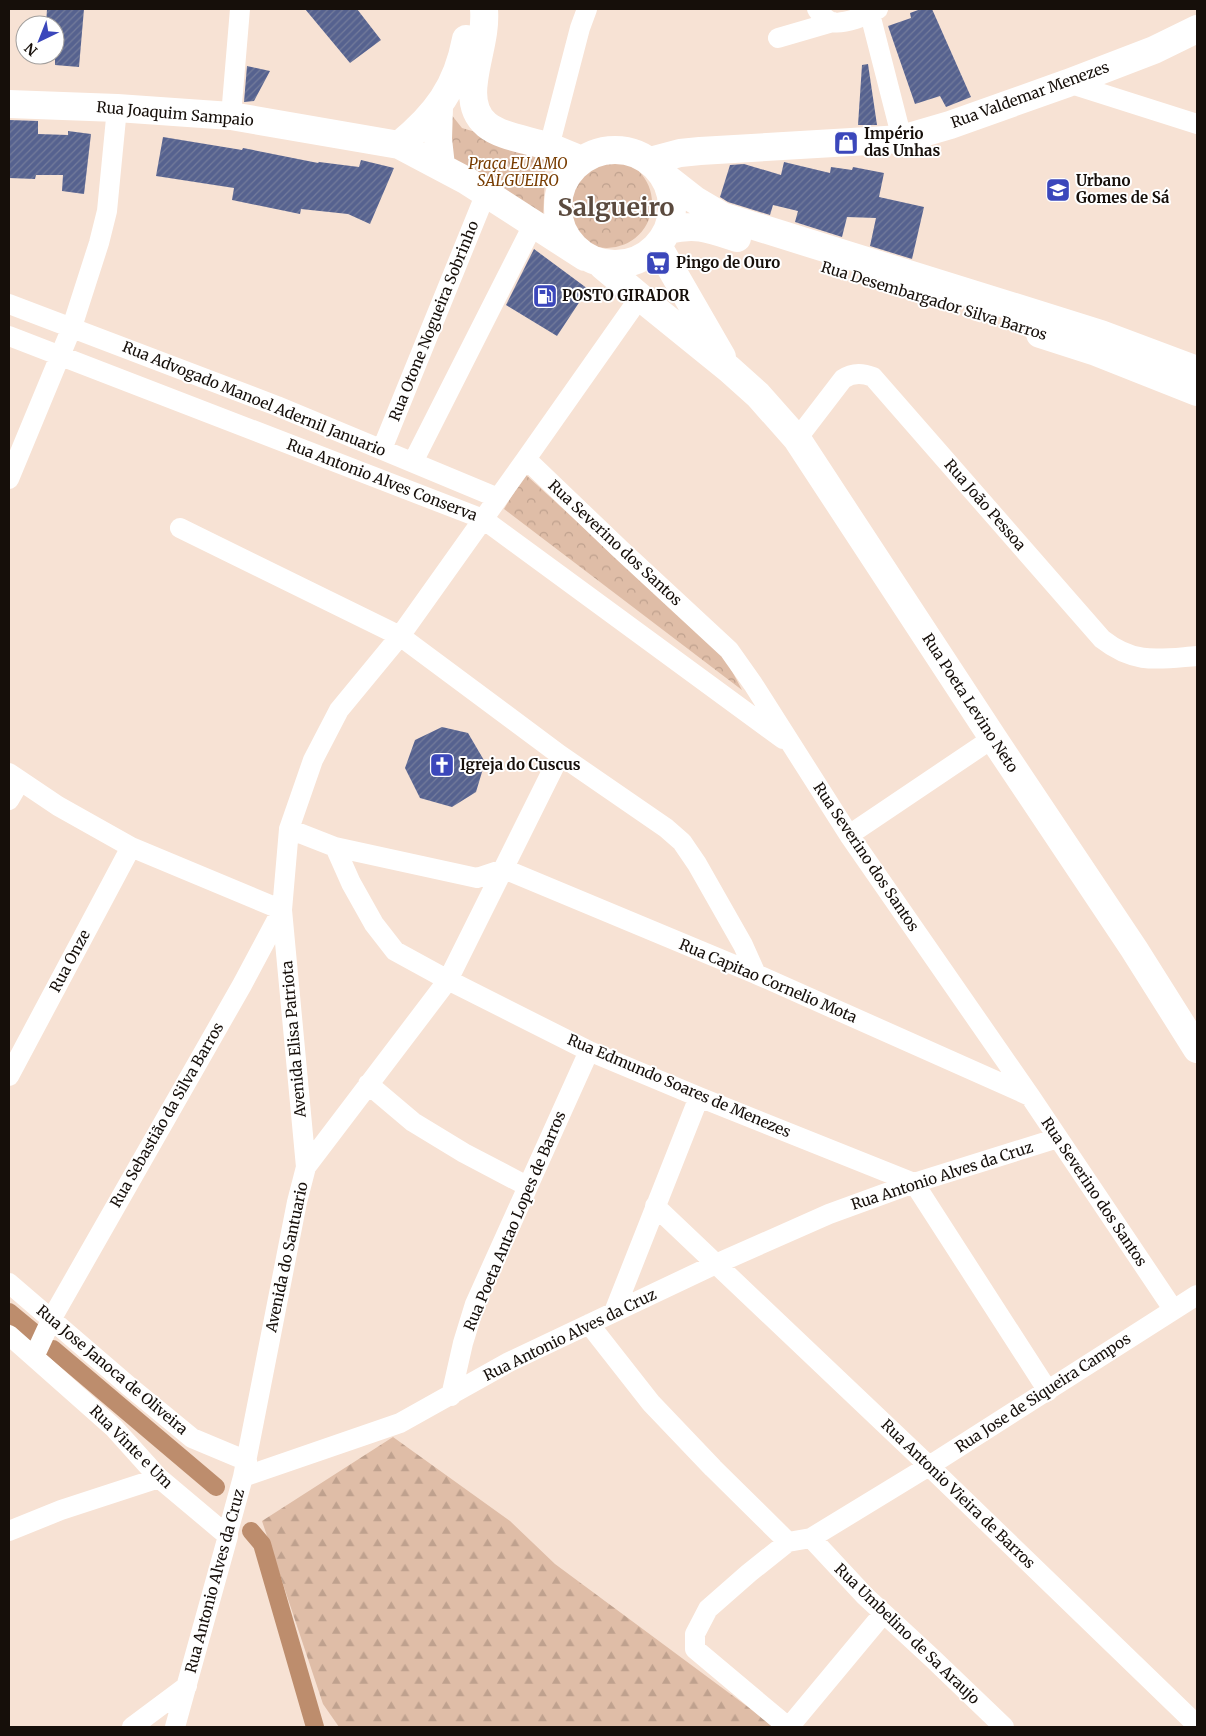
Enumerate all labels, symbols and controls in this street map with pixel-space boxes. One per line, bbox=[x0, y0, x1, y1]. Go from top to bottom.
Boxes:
north arrow bbox=[15, 15, 65, 65]
text: N bbox=[21, 39, 41, 60]
street label: Rua Valdemar Menezes bbox=[948, 57, 1112, 132]
street label: Rua Joaquim Sampaio bbox=[96, 97, 255, 130]
place label: Império das Unhas bbox=[864, 124, 940, 160]
shop icon: Império das Unhas bbox=[833, 130, 859, 156]
park label: Praça EU AMO SALGUEIRO bbox=[468, 154, 568, 190]
place label: Urbano Gomes de Sá bbox=[1076, 171, 1170, 207]
school or university icon: Urbano Gomes de Sá bbox=[1045, 177, 1071, 203]
district label: Salgueiro bbox=[558, 191, 675, 223]
street label: Rua Otone Nogueira Sobrinho bbox=[385, 218, 483, 424]
supermarket icon: Pingo de Ouro bbox=[645, 250, 671, 276]
place label: Pingo de Ouro bbox=[676, 253, 780, 272]
street label: Rua Desembargador Silva Barros bbox=[819, 257, 1049, 344]
fuel station icon: POSTO GIRADOR bbox=[532, 283, 558, 309]
place label: POSTO GIRADOR bbox=[562, 286, 690, 305]
street label: Rua Advogado Manoel Adernil Januario bbox=[120, 337, 389, 460]
street label: Rua Antonio Alves Conserva bbox=[284, 434, 480, 525]
street label: Rua João Pessoa bbox=[941, 455, 1030, 554]
street label: Rua Severino dos Santos bbox=[545, 476, 686, 610]
street label: Rua Poeta Levino Neto bbox=[918, 630, 1023, 776]
church icon: Igreja do Cuscus bbox=[429, 752, 455, 778]
place label: Igreja do Cuscus bbox=[460, 755, 581, 774]
street label: Rua Severino dos Santos bbox=[809, 779, 923, 935]
street label: Rua Onze bbox=[45, 926, 94, 995]
street label: Rua Capitao Cornelio Mota bbox=[676, 934, 860, 1027]
street label: Avenida Elisa Patriota bbox=[277, 960, 310, 1119]
street label: Rua Sebastião da Silva Barros bbox=[106, 1019, 227, 1211]
street label: Rua Edmundo Soares de Menezes bbox=[565, 1030, 794, 1141]
street label: Rua Poeta Antao Lopes de Barros bbox=[460, 1108, 570, 1334]
street label: Rua Severino dos Santos bbox=[1037, 1114, 1151, 1270]
street label: Rua Antonio Alves da Cruz bbox=[849, 1137, 1035, 1214]
street label: Avenida do Santuario bbox=[261, 1180, 312, 1335]
street label: Rua Antonio Alves da Cruz bbox=[480, 1284, 659, 1385]
street label: Rua Jose Janoca de Oliveira bbox=[33, 1301, 192, 1438]
street label: Rua Jose de Siqueira Campos bbox=[951, 1329, 1134, 1456]
street label: Rua Vinte e Um bbox=[86, 1401, 177, 1492]
street label: Rua Antonio Vieira de Barros bbox=[877, 1415, 1039, 1572]
street label: Rua Antonio Alves da Cruz bbox=[181, 1487, 248, 1675]
street label: Rua Umbelino de Sa Araujo bbox=[831, 1559, 984, 1708]

